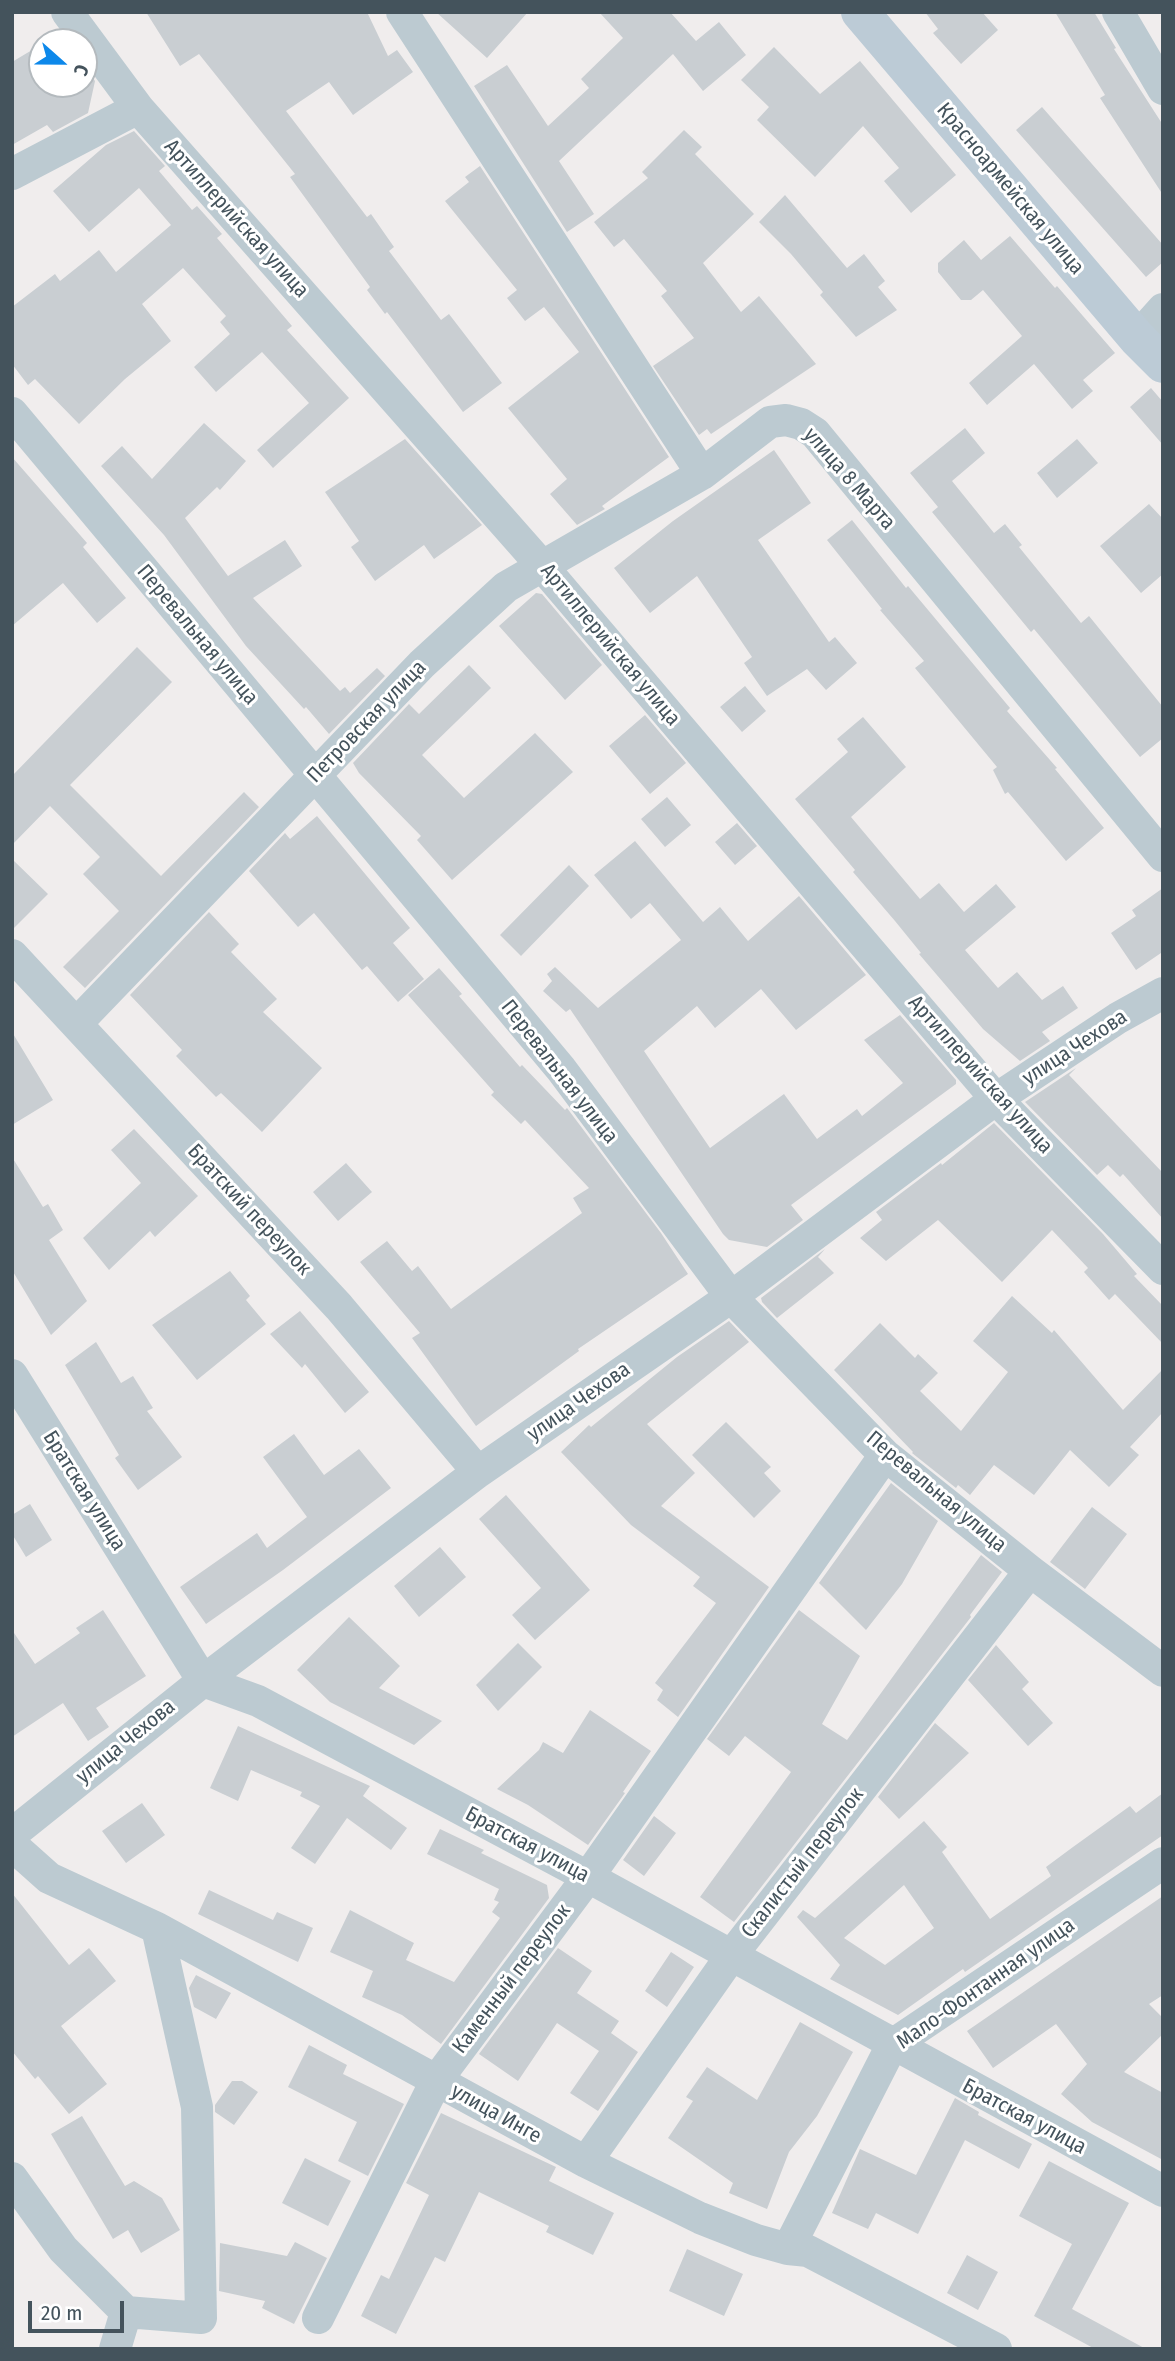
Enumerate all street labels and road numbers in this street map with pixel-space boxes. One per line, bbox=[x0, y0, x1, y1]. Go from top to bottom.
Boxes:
street label: Красноармейская улица bbox=[931, 98, 1089, 280]
street label: Артиллерийская улица bbox=[158, 135, 314, 303]
street label: улица 8 Марта bbox=[798, 423, 900, 535]
street label: Артиллерийская улица bbox=[535, 559, 685, 731]
street label: Перевальная улица bbox=[131, 560, 263, 710]
street label: Петровская улица bbox=[302, 656, 432, 788]
street label: Артиллерийская улица bbox=[902, 991, 1058, 1159]
street label: Перевальная улица bbox=[495, 995, 623, 1149]
street label: улица Чехова bbox=[1018, 1005, 1132, 1091]
street label: Братский переулок bbox=[182, 1139, 316, 1281]
street label: улица Чехова bbox=[523, 1357, 635, 1447]
street label: Братская улица bbox=[37, 1426, 131, 1556]
street label: Перевальная улица bbox=[861, 1426, 1011, 1558]
street label: улица Чехова bbox=[71, 1694, 181, 1790]
street label: Скалистый переулок bbox=[737, 1783, 869, 1943]
street label: Братская улица bbox=[461, 1802, 593, 1888]
street label: Каменный переулок bbox=[448, 1899, 576, 2059]
street label: Мало-Фонтанная улица bbox=[892, 1913, 1080, 2055]
street label: Братская улица bbox=[958, 2074, 1090, 2160]
street label: улица Инге bbox=[446, 2079, 546, 2149]

